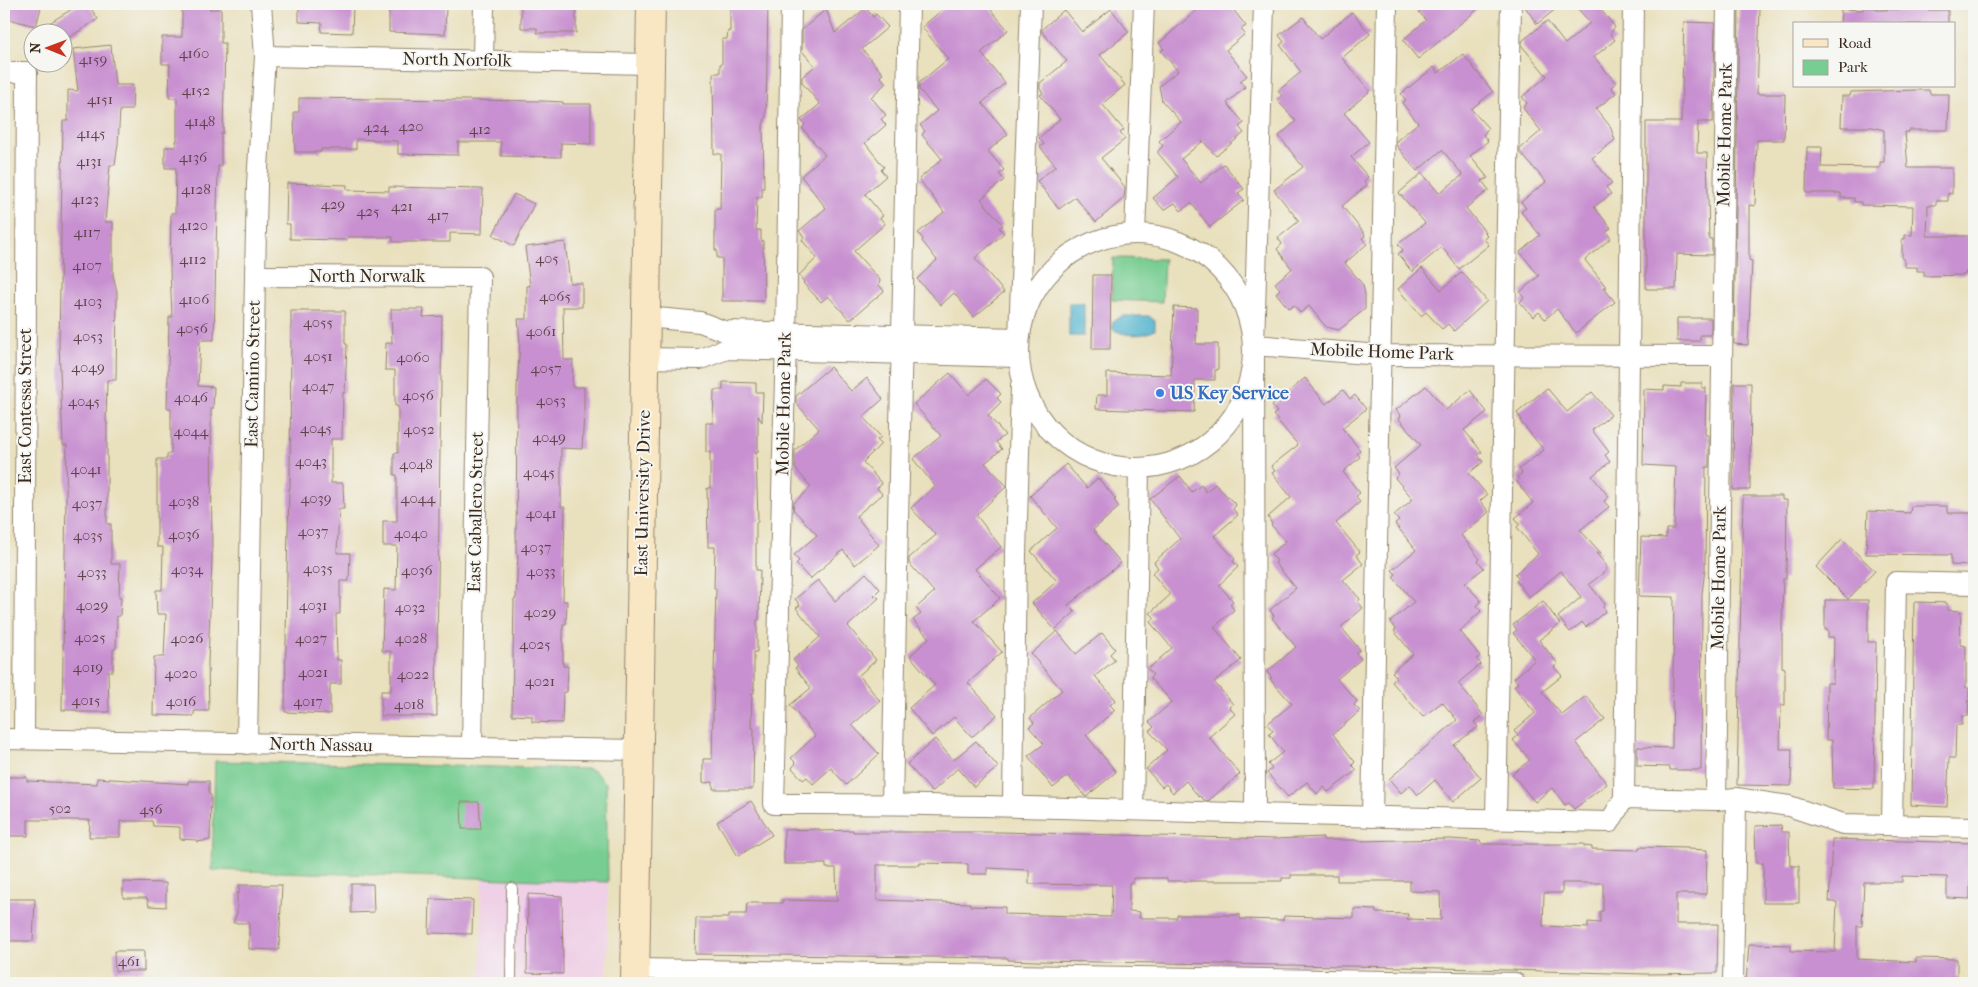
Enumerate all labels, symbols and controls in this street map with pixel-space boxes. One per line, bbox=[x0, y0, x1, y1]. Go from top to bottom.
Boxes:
north arrow bbox=[22, 22, 72, 72]
legend bbox=[1793, 22, 1956, 88]
text: Road bbox=[1838, 34, 1872, 52]
text: N bbox=[27, 42, 44, 53]
house number: 4160 bbox=[179, 44, 209, 62]
street label: North Norfolk bbox=[402, 49, 513, 71]
house number: 4159 bbox=[79, 50, 107, 68]
text: Park bbox=[1838, 58, 1868, 76]
street label: Mobile Home Park bbox=[1713, 62, 1737, 207]
house number: 4152 bbox=[182, 81, 210, 99]
house number: 4151 bbox=[87, 90, 113, 108]
house number: 4148 bbox=[185, 112, 215, 130]
house number: 420 bbox=[399, 117, 423, 135]
house number: 424 bbox=[363, 118, 390, 136]
house number: 412 bbox=[469, 120, 491, 138]
house number: 4145 bbox=[76, 124, 106, 142]
house number: 4136 bbox=[179, 148, 208, 166]
house number: 4131 bbox=[76, 152, 102, 170]
house number: 4128 bbox=[181, 180, 211, 198]
house number: 4123 bbox=[71, 190, 99, 208]
house number: 429 bbox=[321, 195, 345, 213]
house number: 421 bbox=[391, 197, 413, 215]
house number: 425 bbox=[356, 202, 380, 220]
house number: 417 bbox=[427, 206, 449, 224]
house number: 4120 bbox=[178, 216, 208, 234]
house number: 4117 bbox=[74, 223, 100, 241]
house number: 405 bbox=[535, 249, 559, 267]
house number: 4112 bbox=[179, 250, 207, 268]
house number: 4107 bbox=[72, 256, 102, 274]
street label: North Norwalk bbox=[309, 266, 426, 287]
house number: 4065 bbox=[539, 287, 571, 305]
house number: 4106 bbox=[179, 290, 210, 308]
house number: 4103 bbox=[74, 292, 102, 310]
street label: East Camino Street bbox=[241, 299, 265, 448]
house number: 4055 bbox=[303, 313, 333, 331]
house number: 4056 bbox=[176, 319, 209, 337]
house number: 4061 bbox=[526, 322, 556, 340]
street label: East Contessa Street bbox=[15, 327, 36, 484]
house number: 4053 bbox=[73, 327, 103, 345]
street label: Mobile Home Park bbox=[772, 331, 796, 476]
street label: Mobile Home Park bbox=[1310, 339, 1455, 365]
house number: 4051 bbox=[304, 347, 332, 365]
house number: 4060 bbox=[396, 348, 430, 366]
house number: 4049 bbox=[71, 358, 105, 376]
house number: 4057 bbox=[531, 359, 561, 377]
house number: 4047 bbox=[302, 377, 334, 395]
place label: US Key Service bbox=[1169, 383, 1289, 404]
house number: 4056 bbox=[402, 386, 435, 404]
marker: US Key Service bbox=[1154, 387, 1166, 399]
house number: 4046 bbox=[174, 388, 209, 406]
house number: 4053 bbox=[536, 391, 566, 409]
house number: 4045 bbox=[68, 392, 100, 410]
street label: East University Drive bbox=[631, 409, 655, 576]
house number: 4045 bbox=[300, 419, 332, 437]
house number: 4052 bbox=[403, 420, 435, 438]
house number: 4044 bbox=[174, 422, 210, 440]
house number: 4049 bbox=[532, 428, 566, 446]
street label: East Caballero Street bbox=[464, 431, 488, 593]
house number: 4043 bbox=[295, 452, 327, 470]
house number: 4048 bbox=[399, 455, 433, 473]
house number: 4041 bbox=[70, 460, 102, 478]
house number: 4045 bbox=[523, 463, 555, 481]
house number: 4039 bbox=[300, 489, 332, 507]
house number: 4044 bbox=[401, 489, 437, 507]
house number: 4038 bbox=[169, 492, 199, 510]
house number: 4037 bbox=[72, 494, 102, 512]
house number: 4041 bbox=[525, 504, 557, 522]
street label: Mobile Home Park bbox=[1707, 505, 1731, 650]
house number: 4037 bbox=[298, 522, 328, 540]
house number: 4040 bbox=[394, 524, 428, 542]
house number: 4036 bbox=[168, 525, 201, 543]
house number: 4035 bbox=[73, 526, 103, 544]
house number: 4037 bbox=[521, 538, 551, 556]
house number: 4035 bbox=[303, 559, 333, 577]
house number: 4034 bbox=[171, 560, 204, 578]
house number: 4036 bbox=[401, 561, 434, 579]
house number: 4033 bbox=[526, 562, 556, 580]
house number: 4033 bbox=[77, 563, 107, 581]
house number: 4029 bbox=[76, 596, 108, 614]
house number: 4031 bbox=[299, 596, 327, 614]
house number: 4032 bbox=[395, 598, 426, 616]
house number: 4029 bbox=[524, 603, 556, 621]
house number: 4025 bbox=[74, 628, 106, 646]
house number: 4026 bbox=[171, 629, 204, 647]
house number: 4027 bbox=[295, 629, 327, 647]
house number: 4028 bbox=[395, 629, 427, 647]
house number: 4025 bbox=[519, 635, 551, 653]
house number: 4019 bbox=[73, 658, 103, 676]
house number: 4021 bbox=[298, 663, 328, 681]
house number: 4020 bbox=[164, 664, 198, 682]
house number: 4022 bbox=[397, 665, 430, 683]
house number: 4021 bbox=[525, 672, 555, 690]
house number: 4015 bbox=[72, 691, 100, 709]
house number: 4016 bbox=[166, 692, 197, 710]
house number: 4017 bbox=[293, 692, 323, 710]
house number: 4018 bbox=[394, 695, 424, 713]
street label: North Nassau bbox=[269, 734, 373, 756]
house number: 502 bbox=[49, 799, 71, 817]
house number: 456 bbox=[139, 800, 163, 818]
house number: 461 bbox=[118, 952, 140, 970]

